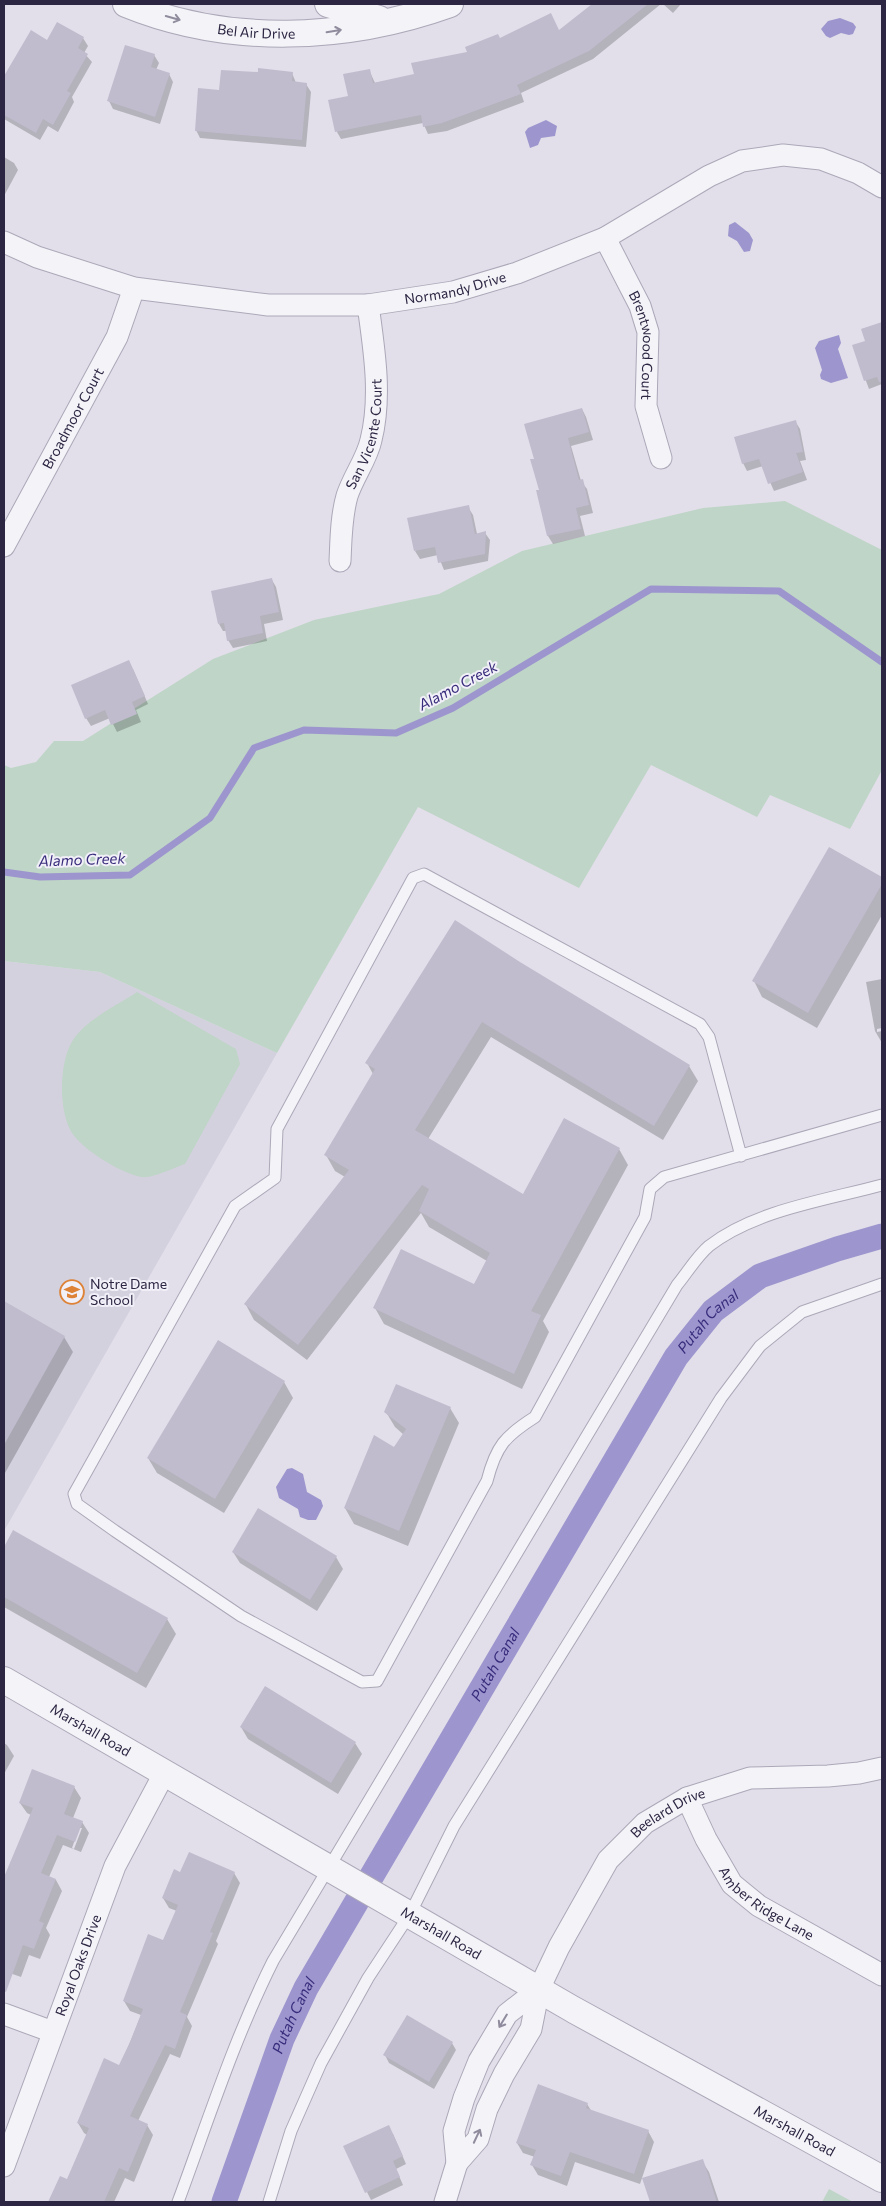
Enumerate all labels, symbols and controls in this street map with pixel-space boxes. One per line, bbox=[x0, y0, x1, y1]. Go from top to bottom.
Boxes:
one-way arrow bbox=[164, 14, 180, 24]
street label: Bel Air Drive bbox=[216, 20, 295, 42]
one-way arrow bbox=[325, 25, 341, 35]
street label: Normandy Drive bbox=[403, 268, 508, 307]
street label: Brentwood Court bbox=[626, 288, 658, 400]
street label: Broadmoor Court bbox=[38, 364, 107, 472]
street label: San Vicente Court bbox=[342, 378, 384, 492]
water label: Alamo Creek bbox=[414, 656, 501, 714]
water label: Alamo Creek bbox=[37, 848, 127, 870]
place label: Notre Dame School bbox=[90, 1275, 167, 1308]
school or university icon: Notre Dame School bbox=[59, 1279, 85, 1305]
water label: Putah Canal bbox=[673, 1284, 743, 1356]
water label: Putah Canal bbox=[466, 1624, 524, 1704]
street label: Marshall Road bbox=[47, 1700, 134, 1760]
street label: Beelard Drive bbox=[626, 1784, 707, 1841]
street label: Amber Ridge Lane bbox=[716, 1863, 817, 1943]
street label: Marshall Road bbox=[398, 1903, 485, 1963]
street label: Royal Oaks Drive bbox=[51, 1912, 104, 2018]
water label: Putah Canal bbox=[268, 1973, 319, 2056]
one-way arrow bbox=[497, 2013, 507, 2027]
street label: Marshall Road bbox=[751, 2101, 838, 2160]
one-way arrow bbox=[473, 2129, 483, 2144]

